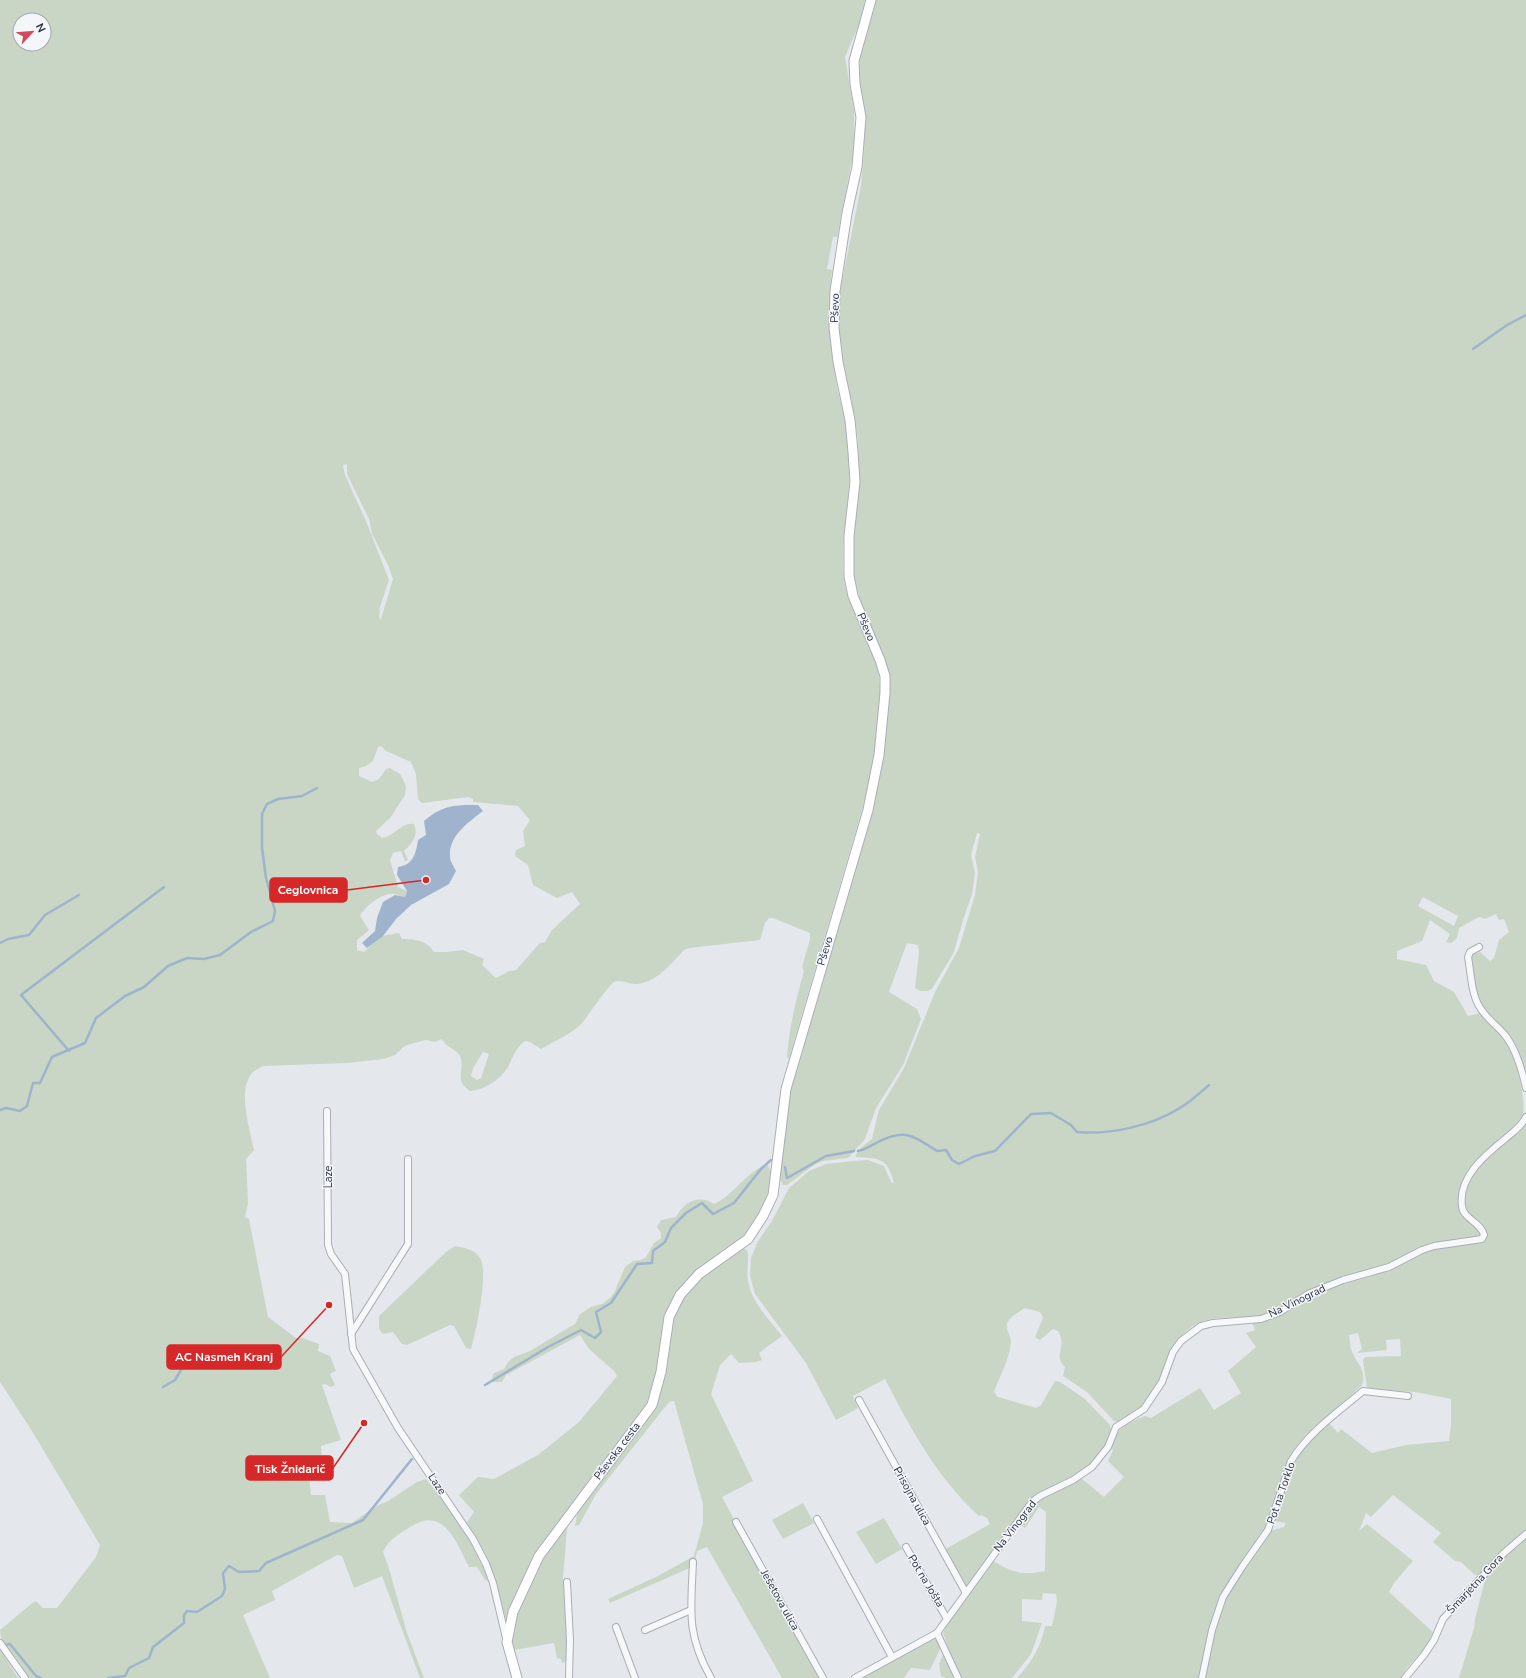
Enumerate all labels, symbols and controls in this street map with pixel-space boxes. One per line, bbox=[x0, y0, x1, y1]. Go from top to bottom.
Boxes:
north arrow bbox=[12, 12, 52, 52]
text: N bbox=[32, 21, 49, 35]
street label: Pševo bbox=[827, 293, 843, 323]
street label: Pševo bbox=[853, 610, 879, 644]
callout: Ceglovnica bbox=[270, 878, 347, 902]
text: Ceglovnica bbox=[278, 882, 338, 898]
street label: Pševo bbox=[814, 935, 836, 967]
street label: Laze bbox=[321, 1166, 336, 1188]
street label: Na Vinograd bbox=[1266, 1281, 1328, 1321]
callout: AC Nasmeh Kranj bbox=[167, 1345, 281, 1369]
text: AC Nasmeh Kranj bbox=[175, 1349, 273, 1365]
street label: Pševska cesta bbox=[590, 1419, 644, 1483]
callout: Tisk Žnidarič bbox=[246, 1456, 333, 1480]
street label: Pot na Torklo bbox=[1263, 1460, 1299, 1526]
text: Tisk Žnidarič bbox=[255, 1461, 326, 1477]
street label: Prisojna ulica bbox=[890, 1464, 934, 1528]
street label: Laze bbox=[424, 1470, 450, 1498]
street label: Na Vinograd bbox=[990, 1497, 1040, 1555]
street label: Šmarjetna Gora bbox=[1443, 1550, 1507, 1617]
street label: Pot na Jošta bbox=[904, 1552, 948, 1610]
street label: Ješetova ulica bbox=[757, 1566, 803, 1633]

